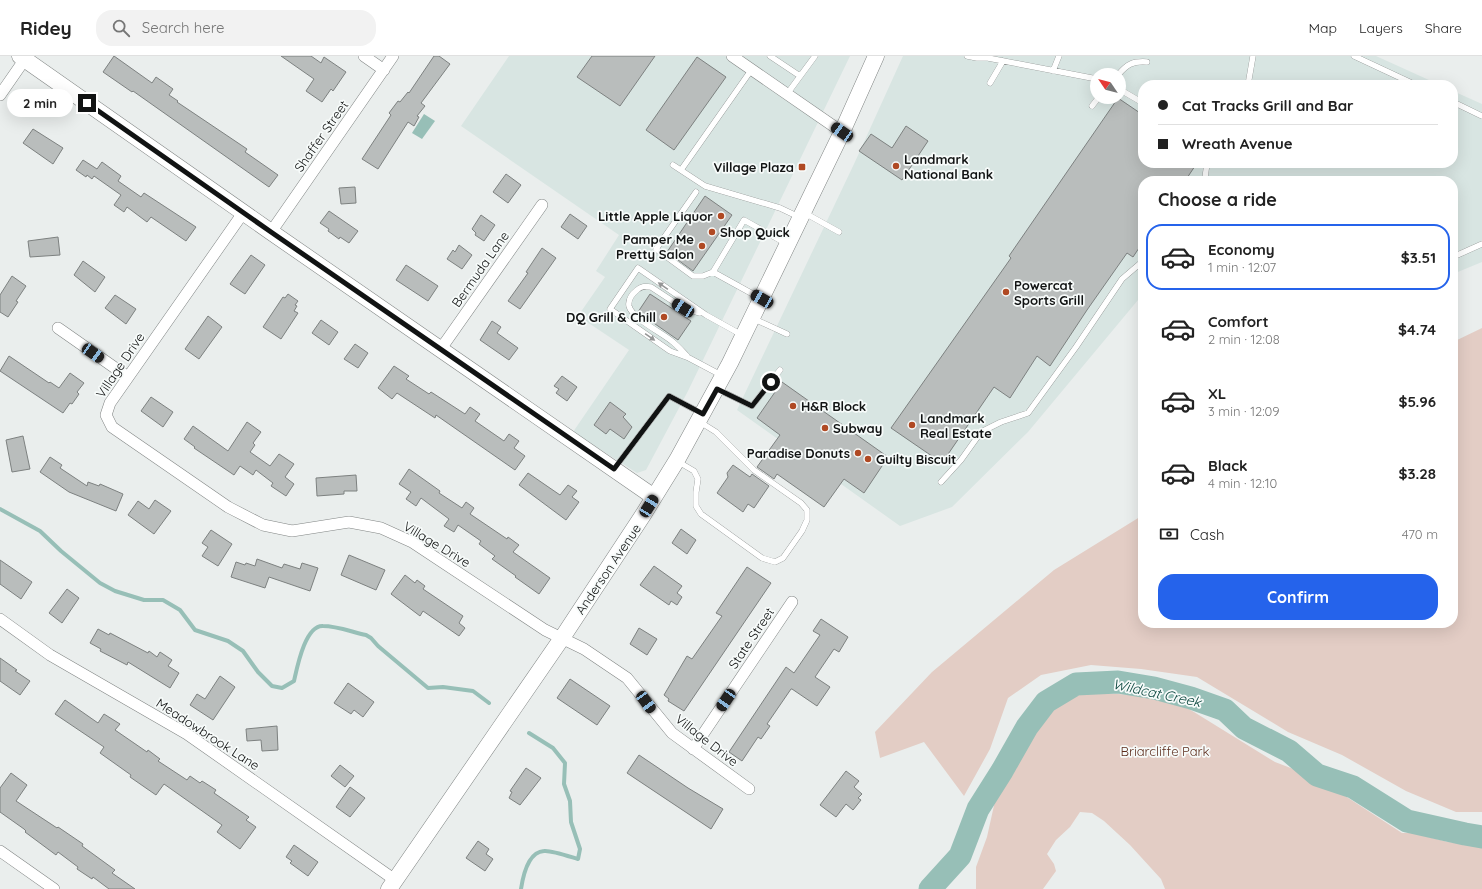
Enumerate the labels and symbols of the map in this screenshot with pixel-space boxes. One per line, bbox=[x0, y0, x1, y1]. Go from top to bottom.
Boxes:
north arrow bbox=[1090, 68, 1126, 104]
callout: 2 min bbox=[7, 89, 73, 117]
route end bbox=[78, 94, 96, 112]
street label: Shaffer Street bbox=[291, 97, 351, 175]
car bbox=[829, 120, 855, 144]
place label: Landmark National Bank bbox=[904, 151, 993, 182]
place label: Village Plaza bbox=[714, 159, 794, 175]
marker: Landmark National Bank bbox=[891, 161, 901, 171]
marker: Village Plaza bbox=[797, 162, 807, 172]
place label: Little Apple Liquor bbox=[598, 208, 713, 224]
marker: Little Apple Liquor bbox=[716, 211, 726, 221]
place label: Shop Quick bbox=[720, 224, 790, 240]
marker: Shop Quick bbox=[707, 227, 717, 237]
street label: Bermuda Lane bbox=[448, 228, 512, 310]
place label: Pamper Me Pretty Salon bbox=[616, 231, 694, 262]
marker: Pamper Me Pretty Salon bbox=[697, 241, 707, 251]
place label: Powercat Sports Grill bbox=[1014, 277, 1084, 308]
one-way arrow bbox=[658, 282, 669, 290]
marker: Powercat Sports Grill bbox=[1001, 287, 1011, 297]
car bbox=[749, 288, 775, 310]
car bbox=[670, 297, 696, 319]
place label: DQ Grill & Chill bbox=[566, 309, 656, 325]
marker: DQ Grill & Chill bbox=[659, 312, 669, 322]
street label: Village Drive bbox=[92, 329, 148, 401]
one-way arrow bbox=[645, 333, 656, 341]
car bbox=[80, 341, 106, 365]
route start bbox=[762, 373, 780, 391]
place label: H&R Block bbox=[801, 398, 866, 414]
marker: H&R Block bbox=[788, 401, 798, 411]
place label: Landmark Real Estate bbox=[920, 410, 992, 441]
place label: Subway bbox=[833, 420, 882, 436]
marker: Landmark Real Estate bbox=[907, 420, 917, 430]
marker: Subway bbox=[820, 423, 830, 433]
place label: Paradise Donuts bbox=[747, 445, 850, 461]
marker: Paradise Donuts bbox=[853, 448, 863, 458]
place label: Guilty Biscuit bbox=[876, 451, 956, 467]
marker: Guilty Biscuit bbox=[863, 454, 873, 464]
car bbox=[638, 493, 660, 519]
street label: Village Drive bbox=[401, 518, 473, 570]
street label: Anderson Avenue bbox=[572, 521, 644, 617]
street label: State Street bbox=[725, 604, 777, 672]
water label: Wildcat Creek bbox=[1111, 675, 1204, 711]
car bbox=[714, 687, 738, 713]
car bbox=[634, 689, 658, 715]
street label: Meadowbrook Lane bbox=[153, 695, 263, 773]
street label: Village Drive bbox=[672, 711, 742, 769]
park label: Briarcliffe Park bbox=[1120, 743, 1210, 759]

